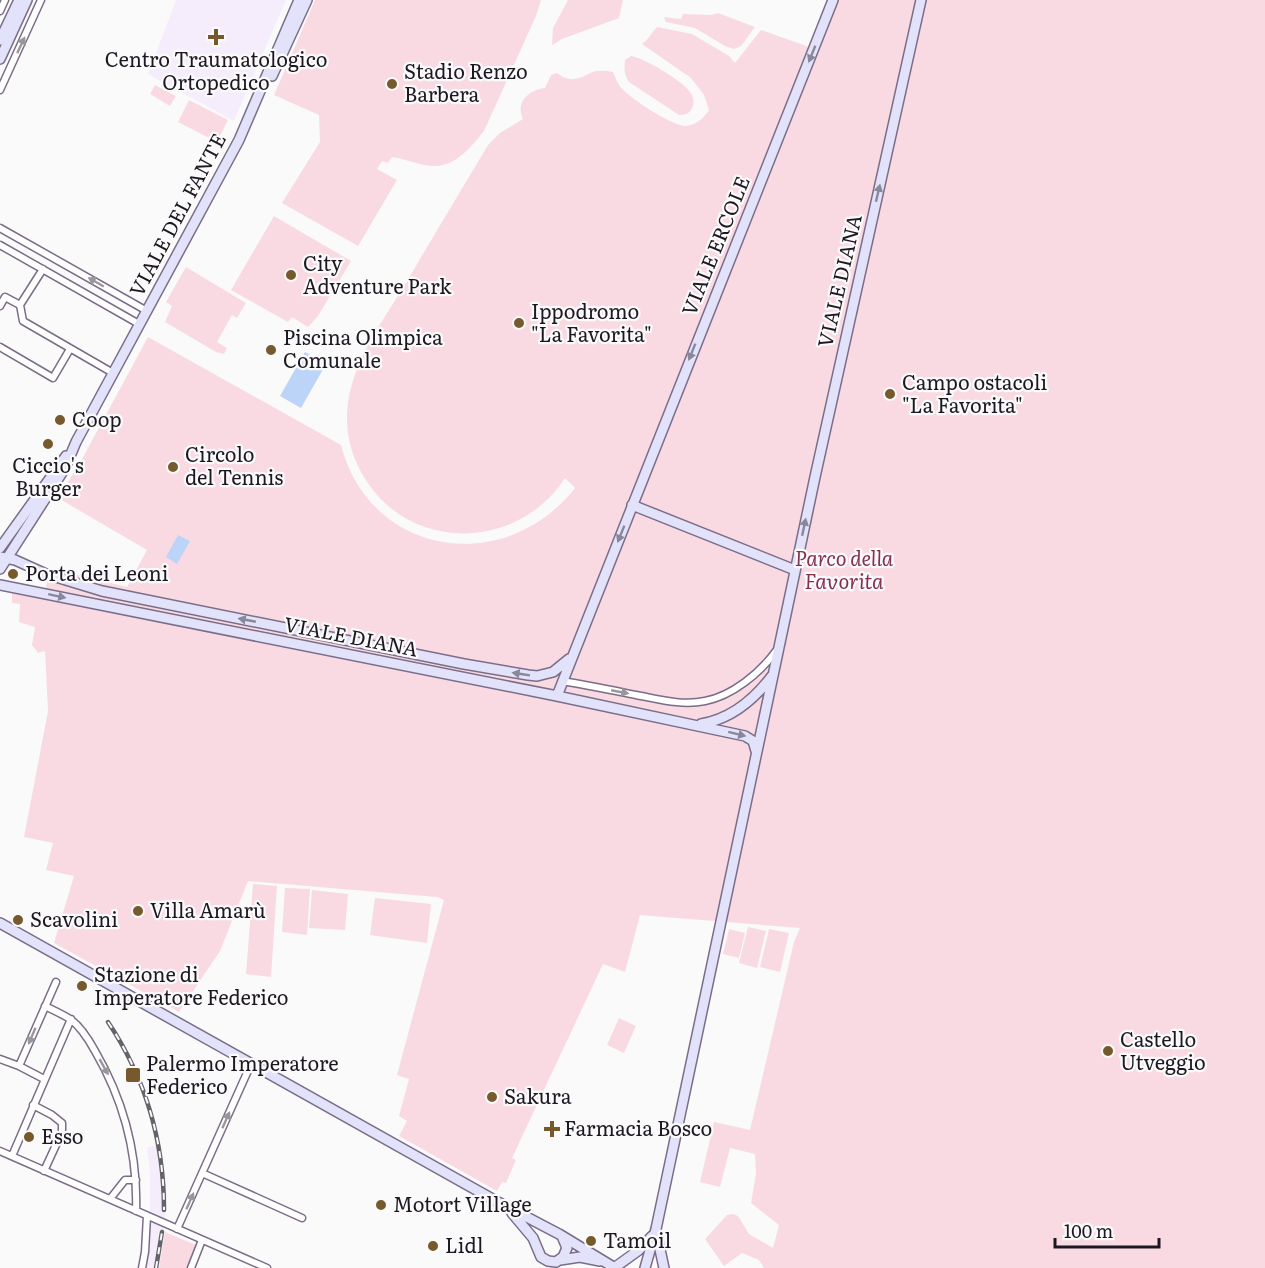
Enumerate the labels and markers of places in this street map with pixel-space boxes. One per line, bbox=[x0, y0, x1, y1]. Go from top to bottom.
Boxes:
marker: Centro Traumatologico Ortopedico bbox=[207, 28, 225, 46]
place label: Centro Traumatologico Ortopedico bbox=[105, 43, 327, 96]
place label: Stadio Renzo Barbera bbox=[404, 55, 528, 108]
marker: Stadio Renzo Barbera bbox=[385, 77, 399, 91]
place label: City Adventure Park bbox=[303, 247, 452, 300]
marker: City Adventure Park bbox=[284, 268, 298, 282]
place label: Ippodromo "La Favorita" bbox=[531, 295, 652, 348]
marker: Ippodromo "La Favorita" bbox=[512, 316, 526, 330]
place label: Piscina Olimpica Comunale bbox=[283, 321, 443, 374]
marker: Piscina Olimpica Comunale bbox=[264, 343, 278, 357]
place label: Campo ostacoli "La Favorita" bbox=[902, 366, 1047, 419]
marker: Campo ostacoli "La Favorita" bbox=[883, 387, 897, 401]
place label: Coop bbox=[72, 403, 122, 433]
marker: Coop bbox=[53, 413, 67, 427]
marker: Ciccio's Burger bbox=[41, 437, 55, 451]
place label: Circolo del Tennis bbox=[185, 438, 283, 491]
place label: Ciccio's Burger bbox=[12, 449, 84, 502]
marker: Circolo del Tennis bbox=[166, 460, 180, 474]
place label: Porta dei Leoni bbox=[25, 557, 169, 587]
marker: Porta dei Leoni bbox=[6, 567, 20, 581]
place label: Villa Amarù bbox=[150, 894, 266, 924]
place label: Scavolini bbox=[30, 903, 118, 933]
marker: Villa Amarù bbox=[131, 904, 145, 918]
marker: Scavolini bbox=[11, 913, 25, 927]
place label: Stazione di Imperatore Federico bbox=[94, 958, 289, 1011]
marker: Stazione di Imperatore Federico bbox=[75, 979, 89, 993]
place label: Castello Utveggio bbox=[1120, 1023, 1206, 1076]
marker: Castello Utveggio bbox=[1101, 1044, 1115, 1058]
place label: Palermo Imperatore Federico bbox=[146, 1047, 339, 1100]
marker: Palermo Imperatore Federico bbox=[124, 1066, 142, 1084]
place label: Sakura bbox=[504, 1080, 572, 1110]
marker: Sakura bbox=[485, 1090, 499, 1104]
place label: Farmacia Bosco bbox=[564, 1112, 712, 1142]
place label: Esso bbox=[41, 1120, 84, 1150]
marker: Farmacia Bosco bbox=[545, 1122, 559, 1136]
marker: Esso bbox=[22, 1130, 36, 1144]
place label: Motort Village bbox=[393, 1188, 532, 1218]
marker: Motort Village bbox=[374, 1198, 388, 1212]
place label: Tamoil bbox=[603, 1224, 672, 1254]
place label: Lidl bbox=[445, 1229, 484, 1259]
marker: Tamoil bbox=[584, 1234, 598, 1248]
marker: Lidl bbox=[426, 1239, 440, 1253]

